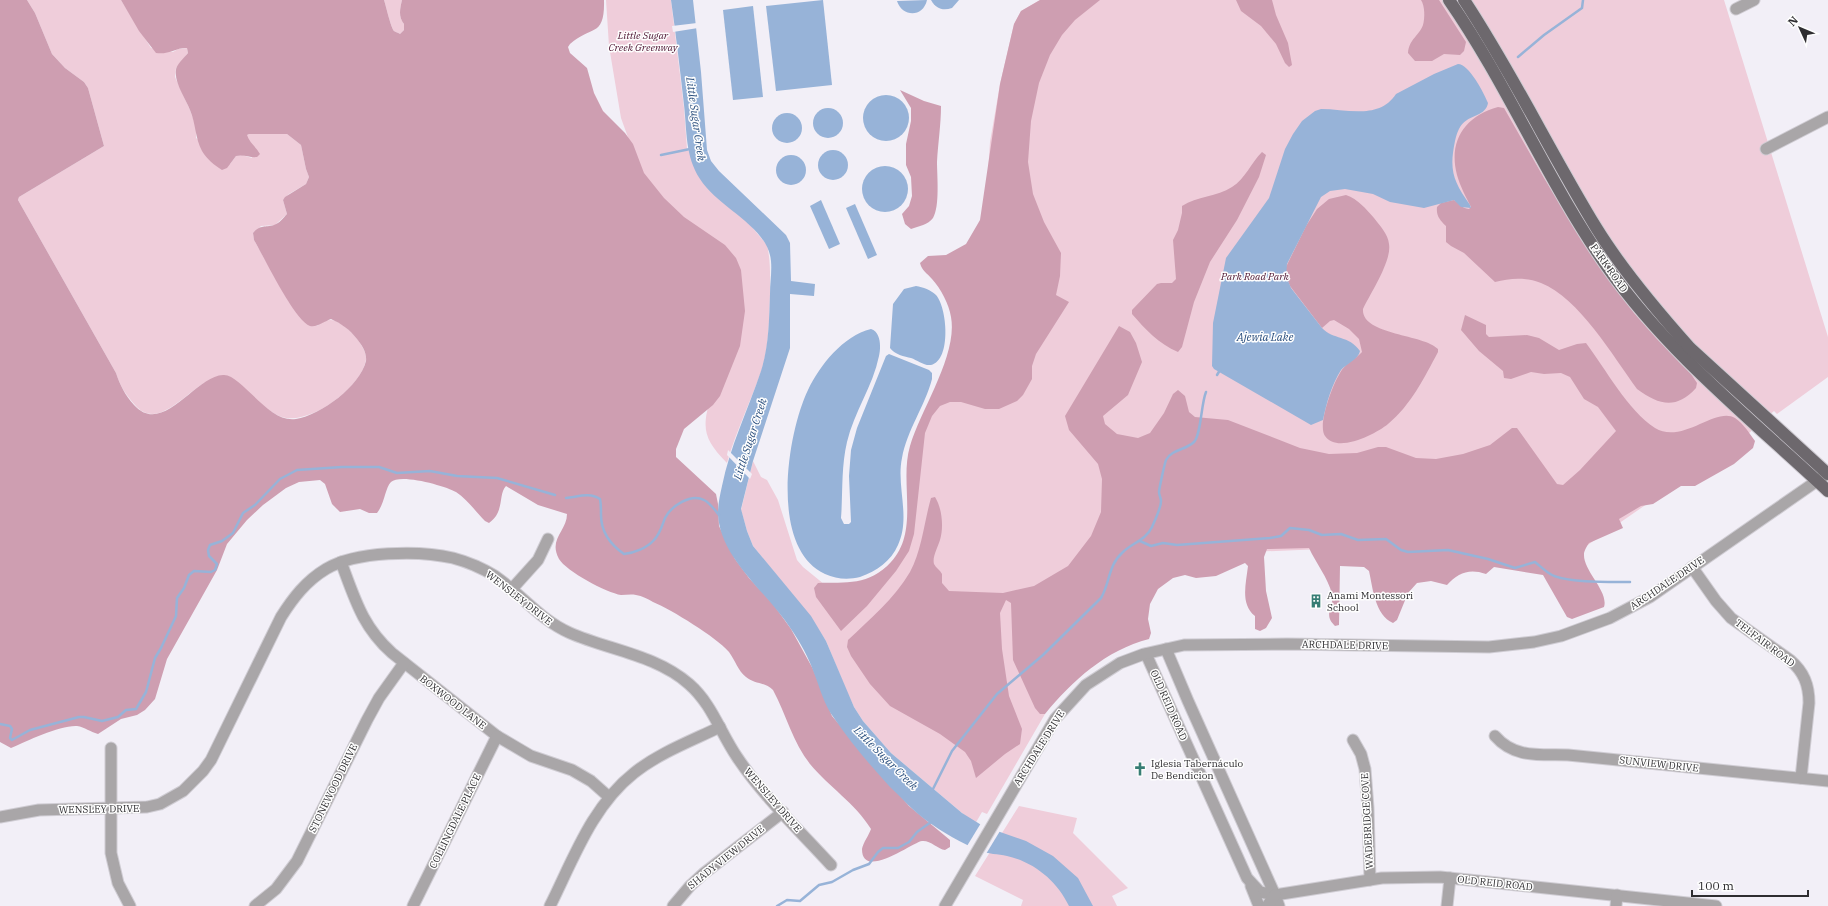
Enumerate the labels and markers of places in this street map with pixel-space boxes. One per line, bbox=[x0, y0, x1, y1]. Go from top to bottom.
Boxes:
place label: Anami Montessori School bbox=[1327, 589, 1413, 614]
building icon: Anami Montessori School bbox=[1308, 593, 1324, 609]
place label: Iglesia Tabernáculo De Bendicion bbox=[1151, 757, 1244, 782]
church icon: Iglesia Tabernáculo De Bendicion bbox=[1132, 761, 1148, 777]

